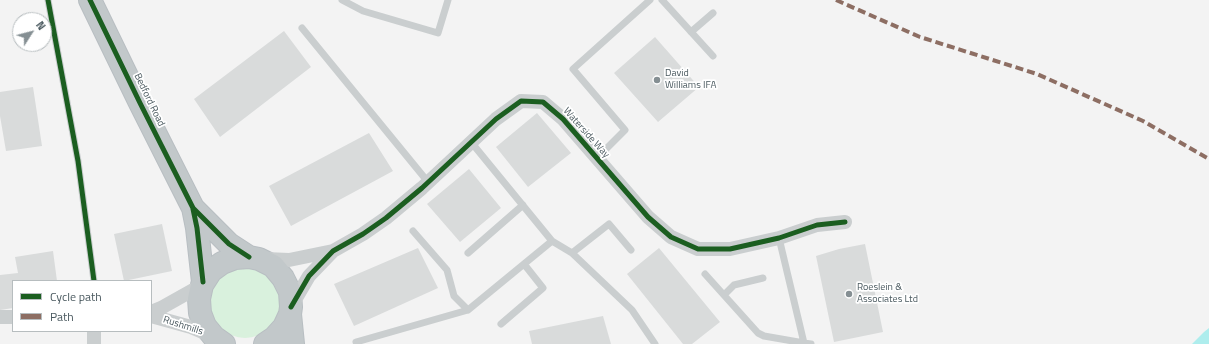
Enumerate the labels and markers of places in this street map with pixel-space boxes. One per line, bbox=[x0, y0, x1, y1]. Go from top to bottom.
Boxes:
place label: David Williams IFA bbox=[665, 68, 716, 92]
marker: David Williams IFA bbox=[652, 75, 662, 85]
place label: Roeslein & Associates Ltd bbox=[857, 282, 918, 306]
marker: Roeslein & Associates Ltd bbox=[844, 289, 854, 299]

